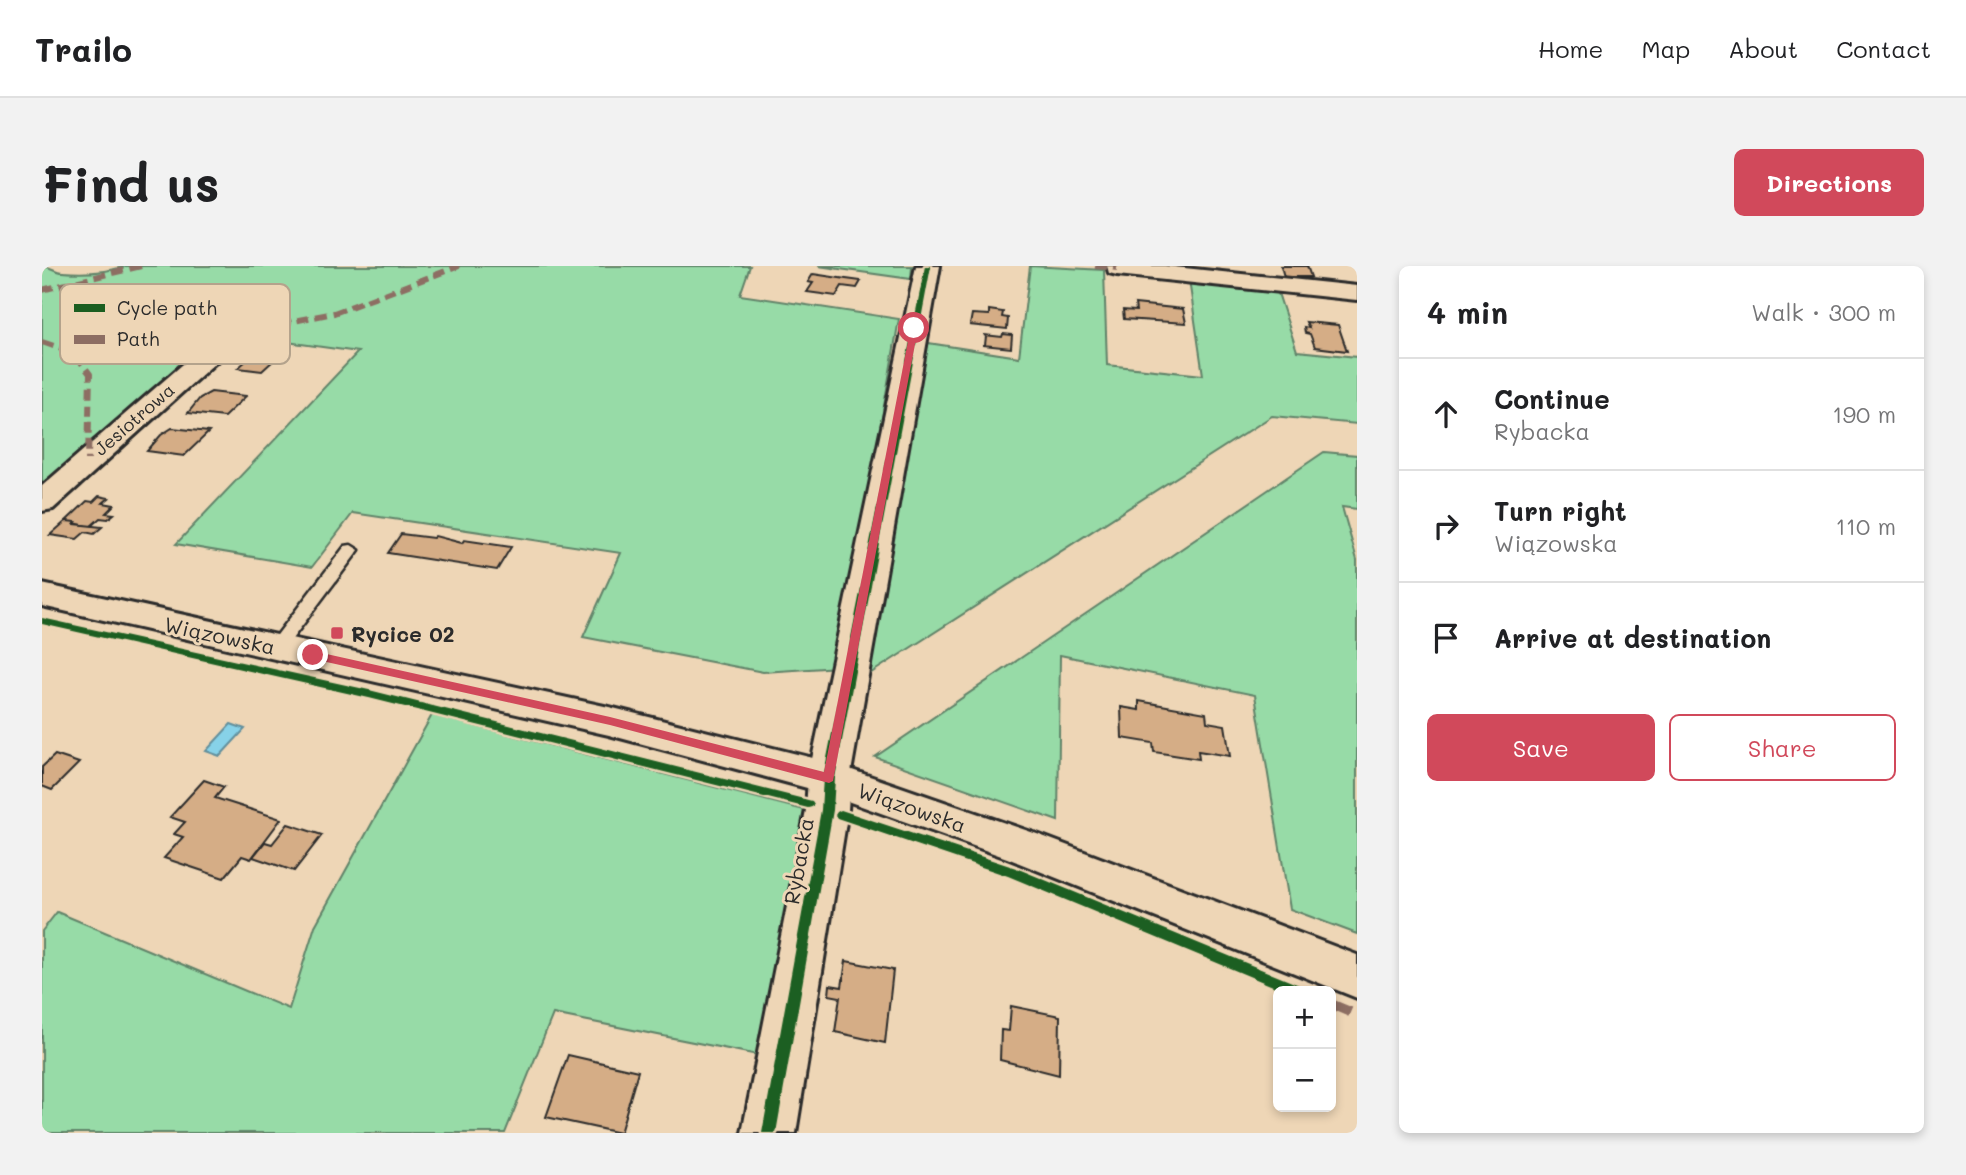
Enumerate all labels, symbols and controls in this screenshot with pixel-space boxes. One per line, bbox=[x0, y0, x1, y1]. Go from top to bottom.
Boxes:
text: Trailo bbox=[35, 27, 132, 70]
text: Home bbox=[1538, 33, 1603, 64]
text: Map bbox=[1641, 33, 1690, 64]
text: About bbox=[1728, 33, 1798, 64]
text: Contact bbox=[1836, 33, 1931, 64]
button: Directions bbox=[1734, 149, 1924, 216]
text: Find us bbox=[42, 151, 220, 214]
legend bbox=[60, 284, 290, 364]
text: 4 min bbox=[1427, 292, 1508, 332]
text: Cycle path bbox=[117, 295, 217, 320]
text: Walk · 300 m bbox=[1751, 297, 1896, 327]
route start bbox=[898, 312, 929, 343]
text: Path bbox=[117, 326, 160, 351]
street label: Jesiotrowa bbox=[89, 378, 179, 460]
text: Continue bbox=[1494, 382, 1610, 416]
icon: ahead bbox=[1427, 395, 1465, 433]
text: 190 m bbox=[1832, 399, 1896, 429]
text: Rybacka bbox=[1494, 416, 1590, 446]
text: Turn right bbox=[1494, 494, 1627, 528]
icon: right bbox=[1427, 507, 1465, 545]
text: 110 m bbox=[1836, 511, 1896, 541]
text: Wiązowska bbox=[1494, 528, 1618, 558]
street label: Wiązowska bbox=[162, 610, 278, 660]
icon: arrive bbox=[1427, 619, 1465, 657]
place label: Rycice 02 bbox=[351, 620, 454, 648]
text: Arrive at destination bbox=[1494, 621, 1771, 655]
marker: Rycice 02 bbox=[329, 625, 345, 641]
route end bbox=[297, 639, 328, 670]
button: Save bbox=[1427, 714, 1655, 781]
button: Share bbox=[1669, 714, 1896, 781]
street label: Wiązowska bbox=[854, 776, 970, 838]
street label: Rybacka bbox=[777, 816, 819, 906]
map controls bbox=[1273, 986, 1336, 1112]
button: + bbox=[1273, 986, 1336, 1049]
button: − bbox=[1273, 1049, 1336, 1112]

